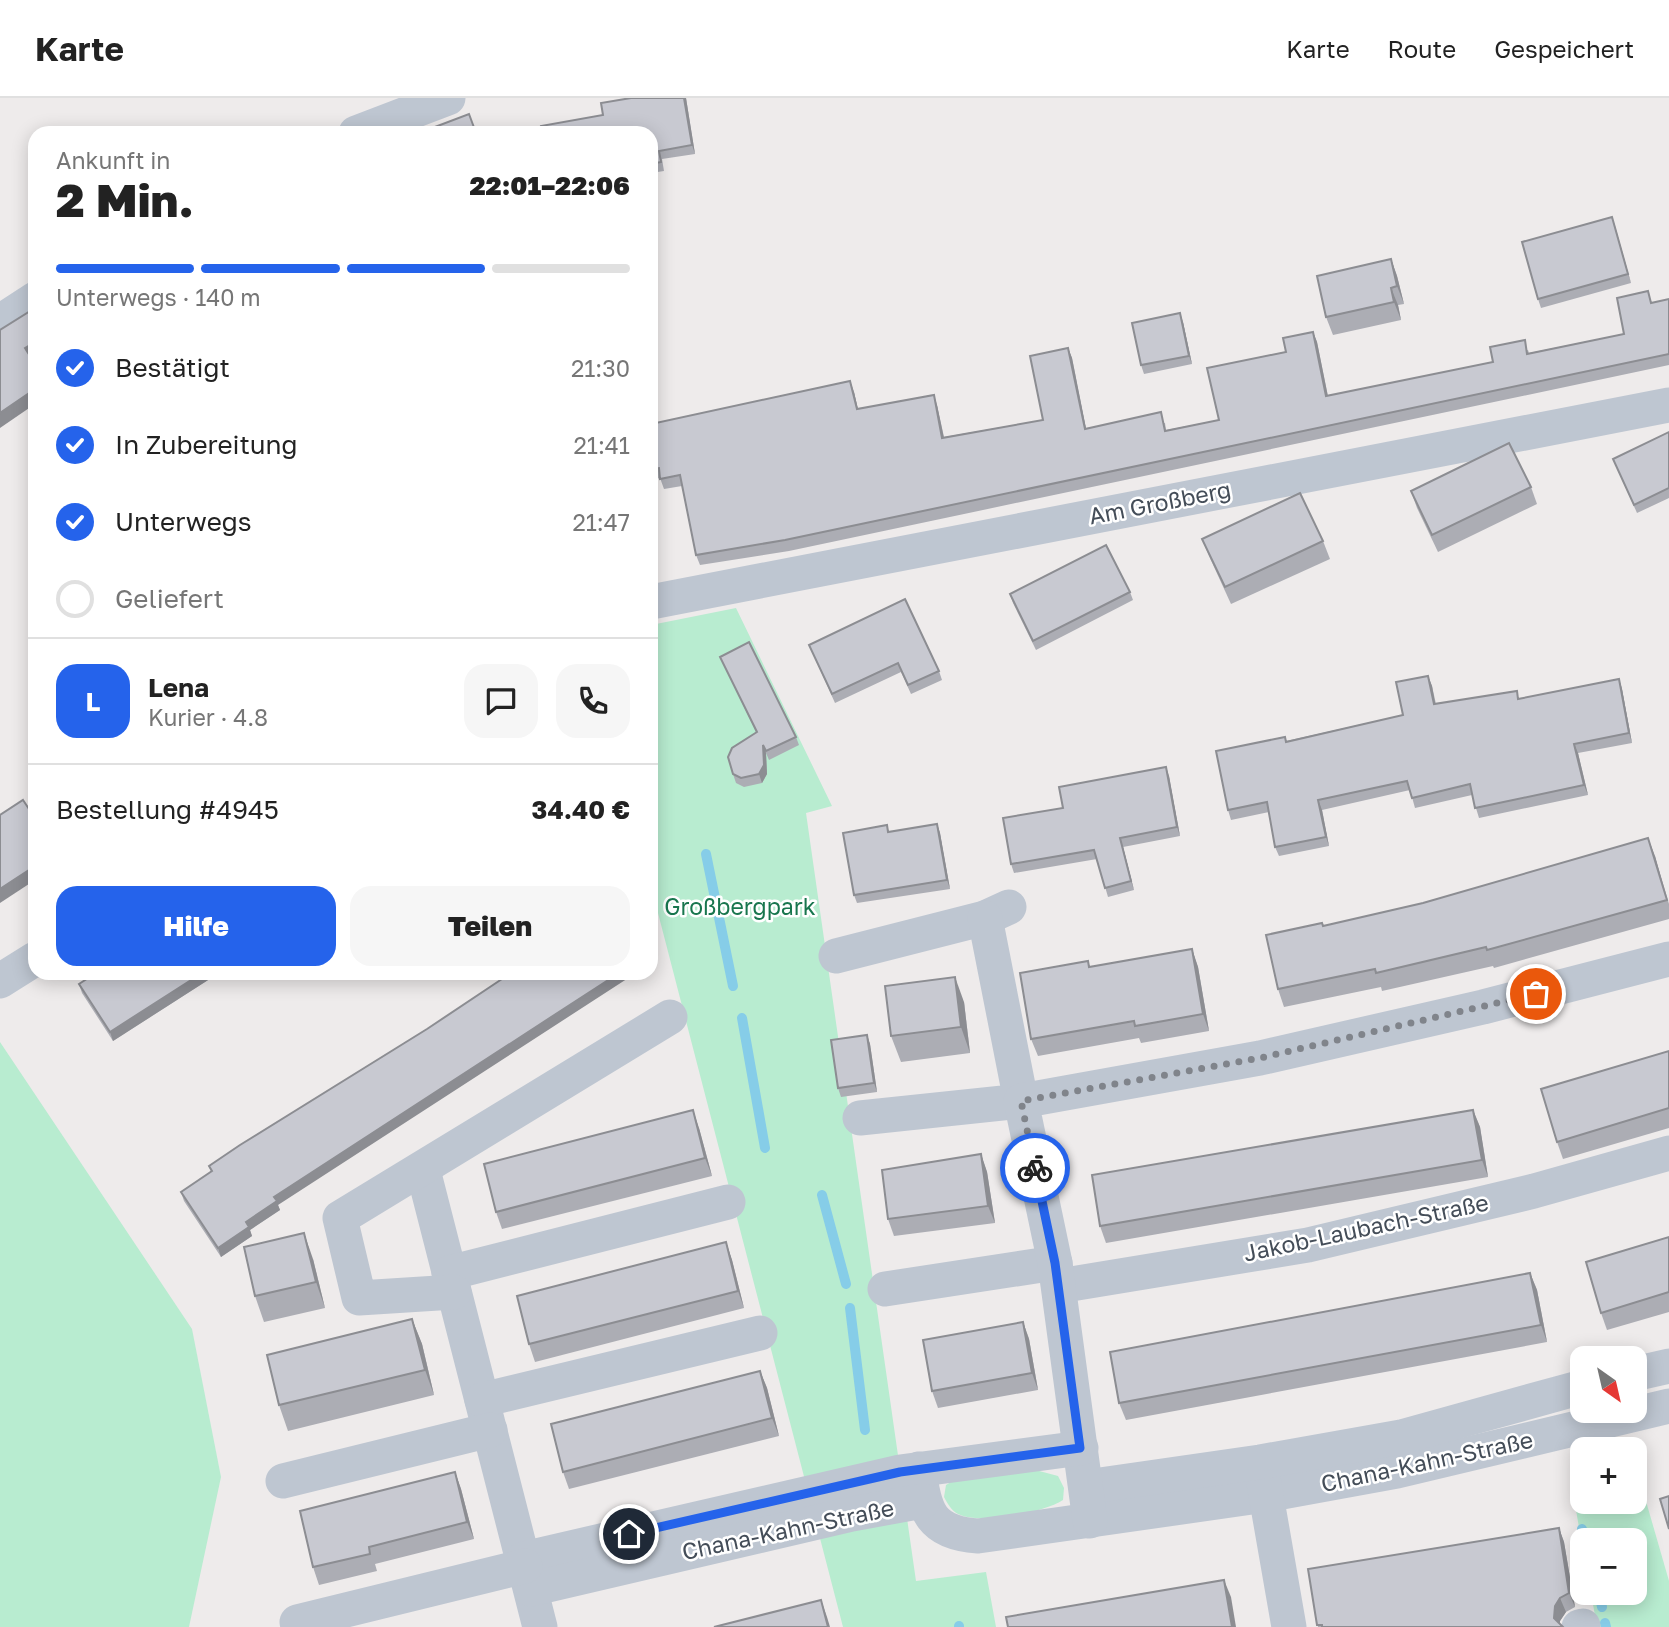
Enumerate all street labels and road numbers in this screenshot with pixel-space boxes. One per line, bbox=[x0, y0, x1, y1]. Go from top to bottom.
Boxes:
street label: Am Großberg bbox=[1086, 475, 1233, 529]
street label: Jakob-Laubach-Straße bbox=[1241, 1187, 1491, 1267]
street label: Chana-Kahn-Straße bbox=[1318, 1425, 1535, 1497]
street label: Chana-Kahn-Straße bbox=[679, 1493, 896, 1565]

